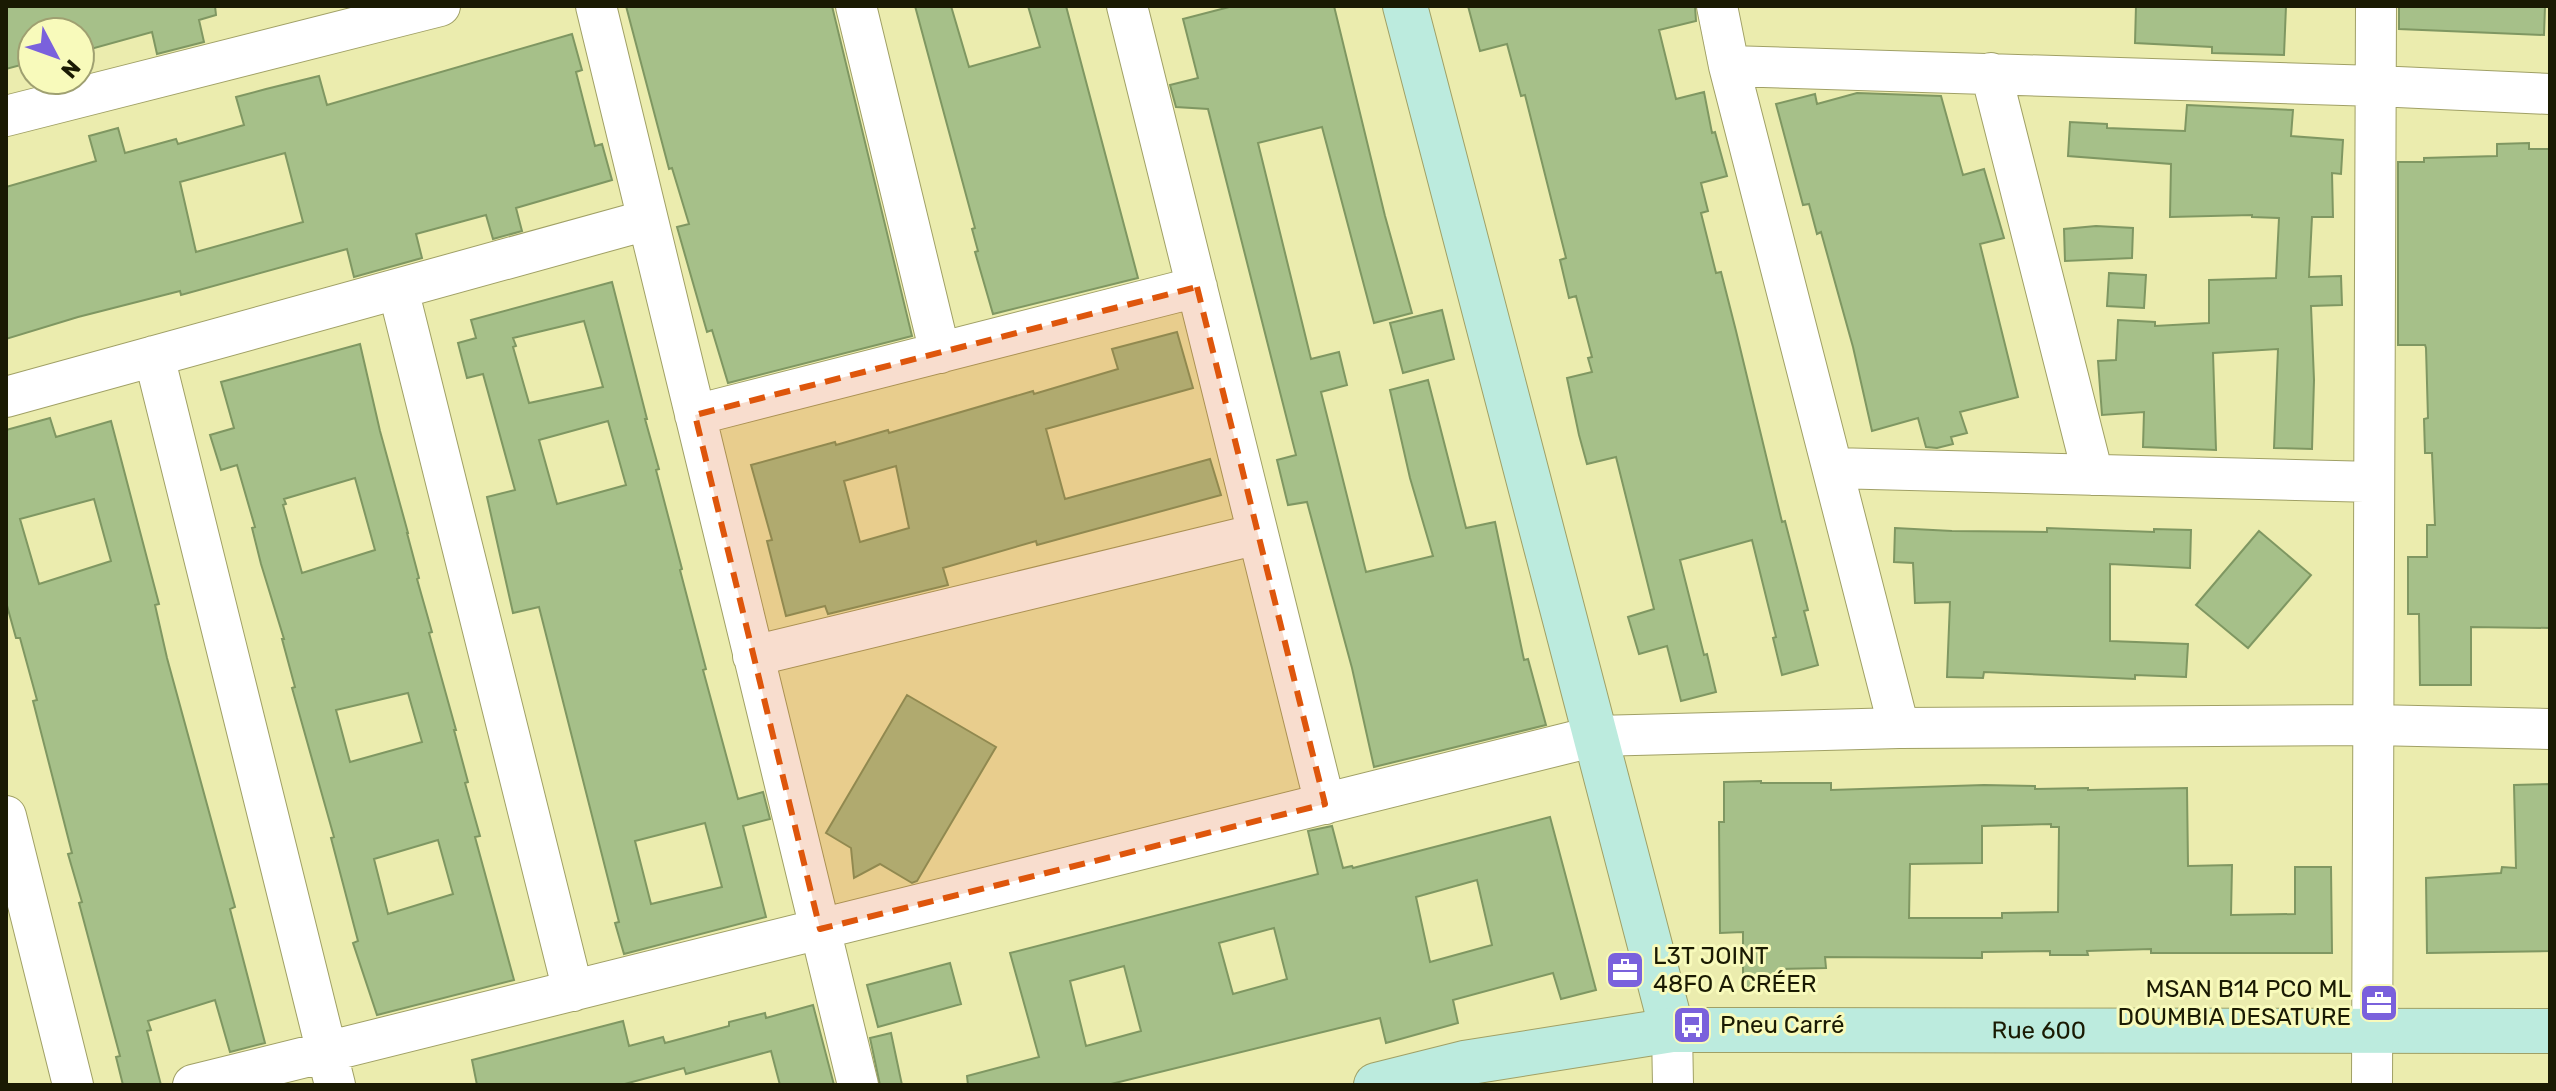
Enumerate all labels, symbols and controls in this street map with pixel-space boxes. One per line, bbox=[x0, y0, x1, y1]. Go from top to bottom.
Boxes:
north arrow bbox=[16, 16, 96, 96]
text: N bbox=[55, 54, 86, 84]
place label: L3T JOINT 48FO A CRÉER bbox=[1653, 942, 1816, 998]
office icon: L3T JOINT 48FO A CRÉER bbox=[1604, 949, 1646, 991]
place label: MSAN B14 PCO ML DOUMBIA DESATURE bbox=[2117, 975, 2351, 1031]
office icon: MSAN B14 PCO ML DOUMBIA DESATURE bbox=[2358, 982, 2400, 1024]
bus stop icon: Pneu Carré bbox=[1671, 1004, 1713, 1046]
place label: Pneu Carré bbox=[1720, 1011, 1844, 1039]
street label: Rue 600 bbox=[1991, 1016, 2086, 1044]

